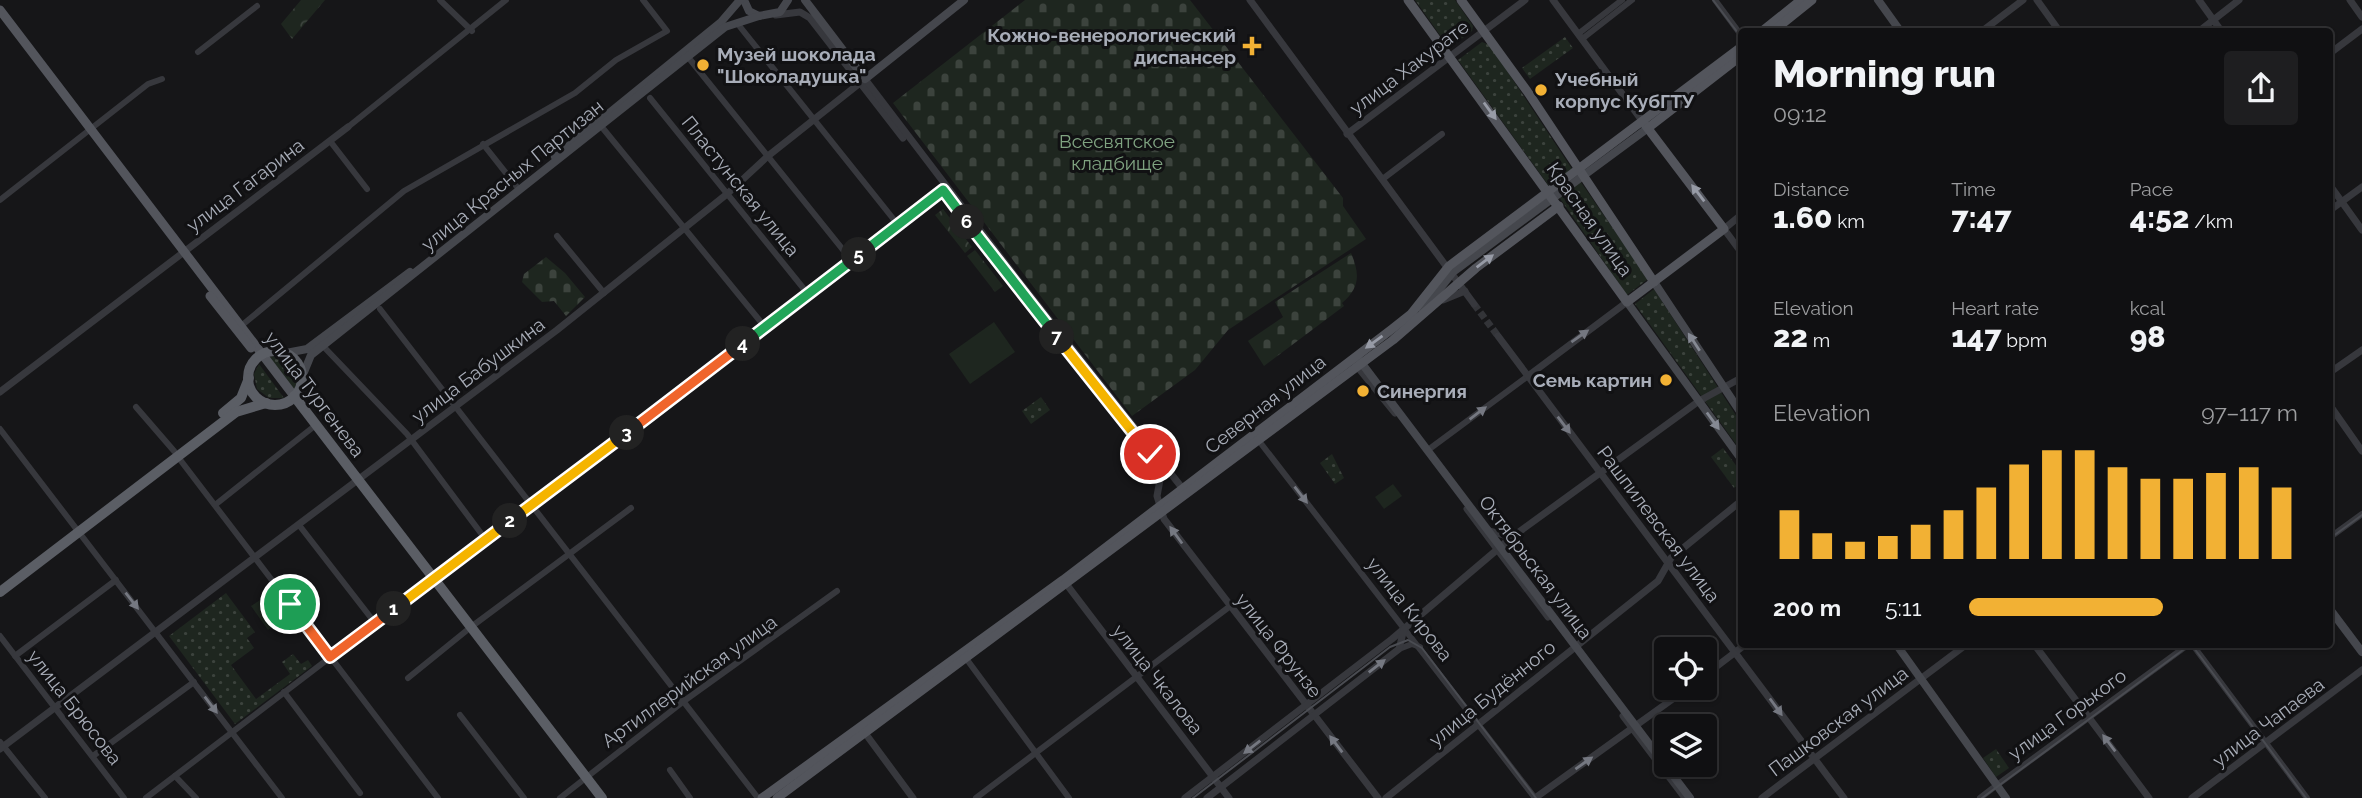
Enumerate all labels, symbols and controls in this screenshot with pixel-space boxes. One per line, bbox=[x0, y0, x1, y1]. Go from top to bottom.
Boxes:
street label: улица Хакурате bbox=[1345, 15, 1473, 119]
place label: Кожно-венерологический диспансер bbox=[987, 24, 1236, 68]
marker: Кожно-венерологический диспансер bbox=[1242, 36, 1262, 56]
place label: Музей шоколада "Шоколадушка" bbox=[717, 43, 876, 87]
text: Morning run bbox=[1773, 51, 1996, 96]
button: share bbox=[2224, 51, 2298, 125]
marker: Музей шоколада "Шоколадушка" bbox=[695, 57, 711, 73]
place label: Учебный корпус КубГТУ bbox=[1554, 68, 1695, 112]
marker: Учебный корпус КубГТУ bbox=[1533, 82, 1549, 98]
street label: улица Красных Партизан bbox=[417, 95, 607, 255]
text: 09:12 bbox=[1773, 100, 1827, 127]
one-way arrow bbox=[1483, 102, 1497, 120]
street label: Пластунская улица bbox=[678, 111, 804, 261]
park label: Всесвятское кладбище bbox=[1059, 130, 1175, 174]
street label: улица Гагарина bbox=[182, 134, 308, 236]
street label: Красная улица bbox=[1543, 158, 1637, 280]
text: Distance bbox=[1773, 178, 1849, 200]
text: Time bbox=[1951, 178, 1996, 200]
text: Pace bbox=[2130, 178, 2173, 200]
one-way arrow bbox=[1690, 185, 1705, 203]
text: 1.60 bbox=[1773, 200, 1832, 235]
text: 7:47 bbox=[1951, 200, 2011, 235]
text: 4:52 bbox=[2130, 200, 2189, 235]
pin: 6 bbox=[950, 204, 984, 240]
text: 6 bbox=[961, 210, 972, 232]
text: km bbox=[1832, 210, 1865, 232]
text: /km bbox=[2189, 210, 2233, 232]
pin: 5 bbox=[842, 238, 876, 272]
text: 5 bbox=[853, 243, 864, 265]
one-way arrow bbox=[1476, 254, 1494, 268]
text: Elevation bbox=[1773, 297, 1854, 319]
text: Heart rate bbox=[1951, 297, 2039, 319]
text: kcal bbox=[2130, 297, 2165, 319]
street label: улица Бабушкина bbox=[407, 313, 549, 427]
text: 22 bbox=[1773, 319, 1808, 354]
text: 147 bbox=[1951, 319, 2002, 354]
text: 98 bbox=[2130, 319, 2166, 354]
pin: 7 bbox=[1040, 320, 1074, 354]
text: 7 bbox=[1051, 325, 1062, 347]
pin: 4 bbox=[726, 326, 760, 362]
street label: улица Тургенева bbox=[261, 327, 369, 461]
one-way arrow bbox=[1571, 329, 1589, 343]
text: m bbox=[1808, 329, 1830, 351]
text: bpm bbox=[2002, 329, 2047, 351]
text: 4 bbox=[737, 332, 748, 354]
one-way arrow bbox=[1688, 332, 1701, 352]
one-way arrow bbox=[1365, 335, 1383, 349]
street label: Северная улица bbox=[1200, 350, 1330, 458]
place label: Семь картин bbox=[1533, 369, 1652, 391]
marker: Семь картин bbox=[1658, 372, 1674, 388]
place label: Синергия bbox=[1377, 380, 1467, 402]
marker: Синергия bbox=[1355, 383, 1371, 399]
text: Elevation bbox=[1773, 399, 1871, 426]
text: 97–117 m bbox=[2201, 399, 2298, 426]
one-way arrow bbox=[1469, 406, 1487, 420]
one-way arrow bbox=[1706, 412, 1720, 430]
pin: 3 bbox=[610, 416, 644, 450]
one-way arrow bbox=[1557, 416, 1571, 434]
text: 3 bbox=[621, 421, 632, 443]
pin bbox=[1120, 424, 1180, 484]
icon: check bbox=[1131, 435, 1169, 473]
street label: Рашпилевская улица bbox=[1593, 442, 1725, 606]
one-way arrow bbox=[1294, 485, 1308, 504]
street label: Октябрьская улица bbox=[1475, 491, 1597, 643]
pin: 2 bbox=[492, 504, 528, 538]
text: 2 bbox=[504, 509, 515, 531]
one-way arrow bbox=[1169, 526, 1183, 544]
street label: улица Кирова bbox=[1363, 553, 1457, 665]
pin bbox=[260, 574, 320, 634]
icon: arrive bbox=[271, 585, 309, 623]
street label: улица Фрунзе bbox=[1231, 588, 1327, 702]
one-way arrow bbox=[124, 592, 138, 610]
pin: 1 bbox=[376, 592, 412, 626]
text: 200 m bbox=[1773, 594, 1841, 621]
text: 5:11 bbox=[1885, 594, 1922, 621]
text: 1 bbox=[389, 597, 398, 619]
street label: Артиллерийская улица bbox=[597, 610, 781, 752]
street label: улица Чкалова bbox=[1108, 620, 1208, 738]
street label: улица Будённого bbox=[1424, 635, 1560, 751]
map controls bbox=[1654, 637, 1717, 777]
button: locate bbox=[1654, 637, 1717, 700]
street label: улица Брюсова bbox=[23, 645, 127, 769]
one-way arrow bbox=[1367, 659, 1385, 674]
street label: Пашковская улица bbox=[1764, 662, 1912, 780]
street label: улица Горького bbox=[2004, 664, 2130, 764]
street label: улица Чапаева bbox=[2208, 673, 2328, 771]
one-way arrow bbox=[204, 696, 218, 714]
one-way arrow bbox=[1769, 698, 1783, 716]
button: layers bbox=[1654, 714, 1717, 777]
one-way arrow bbox=[2102, 734, 2116, 752]
one-way arrow bbox=[1329, 735, 1343, 753]
one-way arrow bbox=[1243, 739, 1261, 753]
one-way arrow bbox=[1575, 756, 1593, 770]

